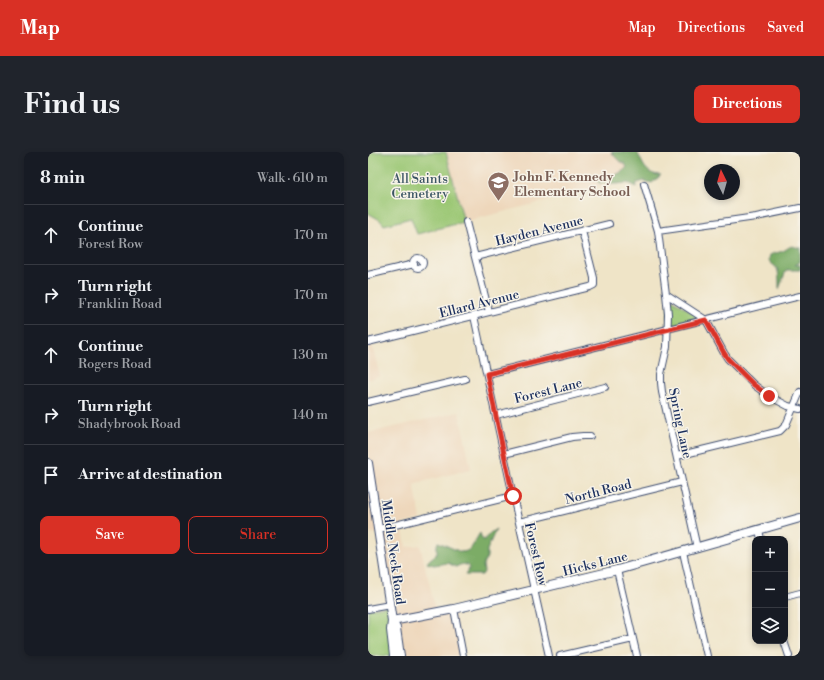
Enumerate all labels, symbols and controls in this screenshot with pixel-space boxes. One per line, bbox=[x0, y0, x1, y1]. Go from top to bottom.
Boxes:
text: Map bbox=[20, 16, 60, 40]
text: Map bbox=[628, 19, 656, 37]
text: Directions bbox=[678, 19, 745, 37]
text: Saved bbox=[767, 19, 804, 37]
button: Directions bbox=[694, 85, 800, 123]
text: Find us bbox=[24, 87, 120, 122]
north arrow bbox=[704, 164, 740, 200]
text: 8 min bbox=[40, 167, 85, 189]
place label: John F. Kennedy Elementary School bbox=[512, 169, 631, 200]
text: Walk · 610 m bbox=[257, 170, 328, 186]
school or university icon: John F. Kennedy Elementary School bbox=[486, 170, 512, 203]
park label: All Saints Cemetery bbox=[391, 171, 449, 202]
street label: Hayden Avenue bbox=[494, 212, 585, 250]
text: Continue bbox=[78, 217, 143, 236]
icon: ahead bbox=[40, 224, 62, 246]
text: 170 m bbox=[294, 227, 328, 243]
text: Forest Row bbox=[78, 236, 143, 252]
text: Turn right bbox=[78, 277, 152, 296]
icon: right bbox=[40, 284, 62, 306]
street label: Ellard Avenue bbox=[438, 286, 521, 322]
text: 170 m bbox=[294, 287, 328, 303]
text: Franklin Road bbox=[78, 296, 162, 312]
text: Continue bbox=[78, 337, 143, 356]
icon: ahead bbox=[40, 344, 62, 366]
text: 130 m bbox=[293, 347, 328, 363]
text: Rogers Road bbox=[78, 356, 151, 372]
street label: Forest Lane bbox=[513, 375, 584, 407]
street label: Spring Lane bbox=[665, 386, 695, 460]
route end bbox=[760, 387, 778, 405]
text: Turn right bbox=[78, 397, 152, 416]
icon: right bbox=[40, 404, 62, 426]
text: 140 m bbox=[292, 407, 328, 423]
text: Shadybrook Road bbox=[78, 416, 181, 432]
icon: arrive bbox=[40, 464, 62, 486]
text: Arrive at destination bbox=[78, 465, 222, 484]
street label: North Road bbox=[563, 476, 634, 508]
route start bbox=[504, 487, 522, 505]
street label: Middle Neck Road bbox=[378, 499, 408, 606]
button: Save bbox=[40, 516, 180, 554]
button: Share bbox=[188, 516, 328, 554]
street label: Forest Row bbox=[521, 521, 551, 589]
map controls bbox=[752, 536, 788, 644]
button: + bbox=[752, 536, 788, 572]
street label: Hicks Lane bbox=[561, 548, 630, 580]
button: − bbox=[752, 572, 788, 608]
button: layers bbox=[752, 608, 788, 644]

